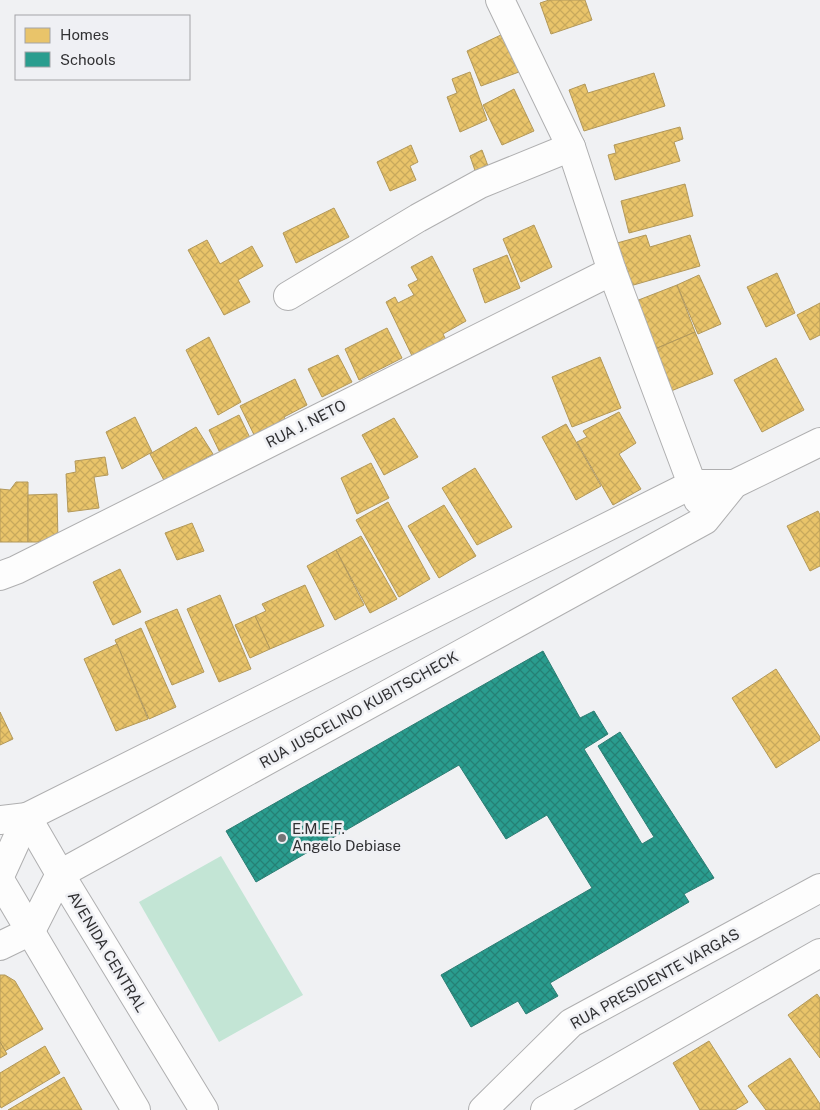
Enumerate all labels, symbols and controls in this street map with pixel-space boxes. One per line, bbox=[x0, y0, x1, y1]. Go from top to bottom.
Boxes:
legend bbox=[15, 15, 190, 80]
text: Homes bbox=[60, 26, 109, 43]
text: Schools bbox=[60, 51, 116, 68]
street label: RUA J. NETO bbox=[263, 396, 349, 451]
street label: RUA JUSCELINO KUBITSCHECK bbox=[257, 648, 461, 771]
place label: E.M.E.F. Angelo Debiase bbox=[292, 820, 401, 854]
marker: E.M.E.F. Angelo Debiase bbox=[276, 832, 288, 844]
street label: AVENIDA CENTRAL bbox=[65, 888, 150, 1015]
street label: RUA PRESIDENTE VARGAS bbox=[567, 925, 742, 1032]

